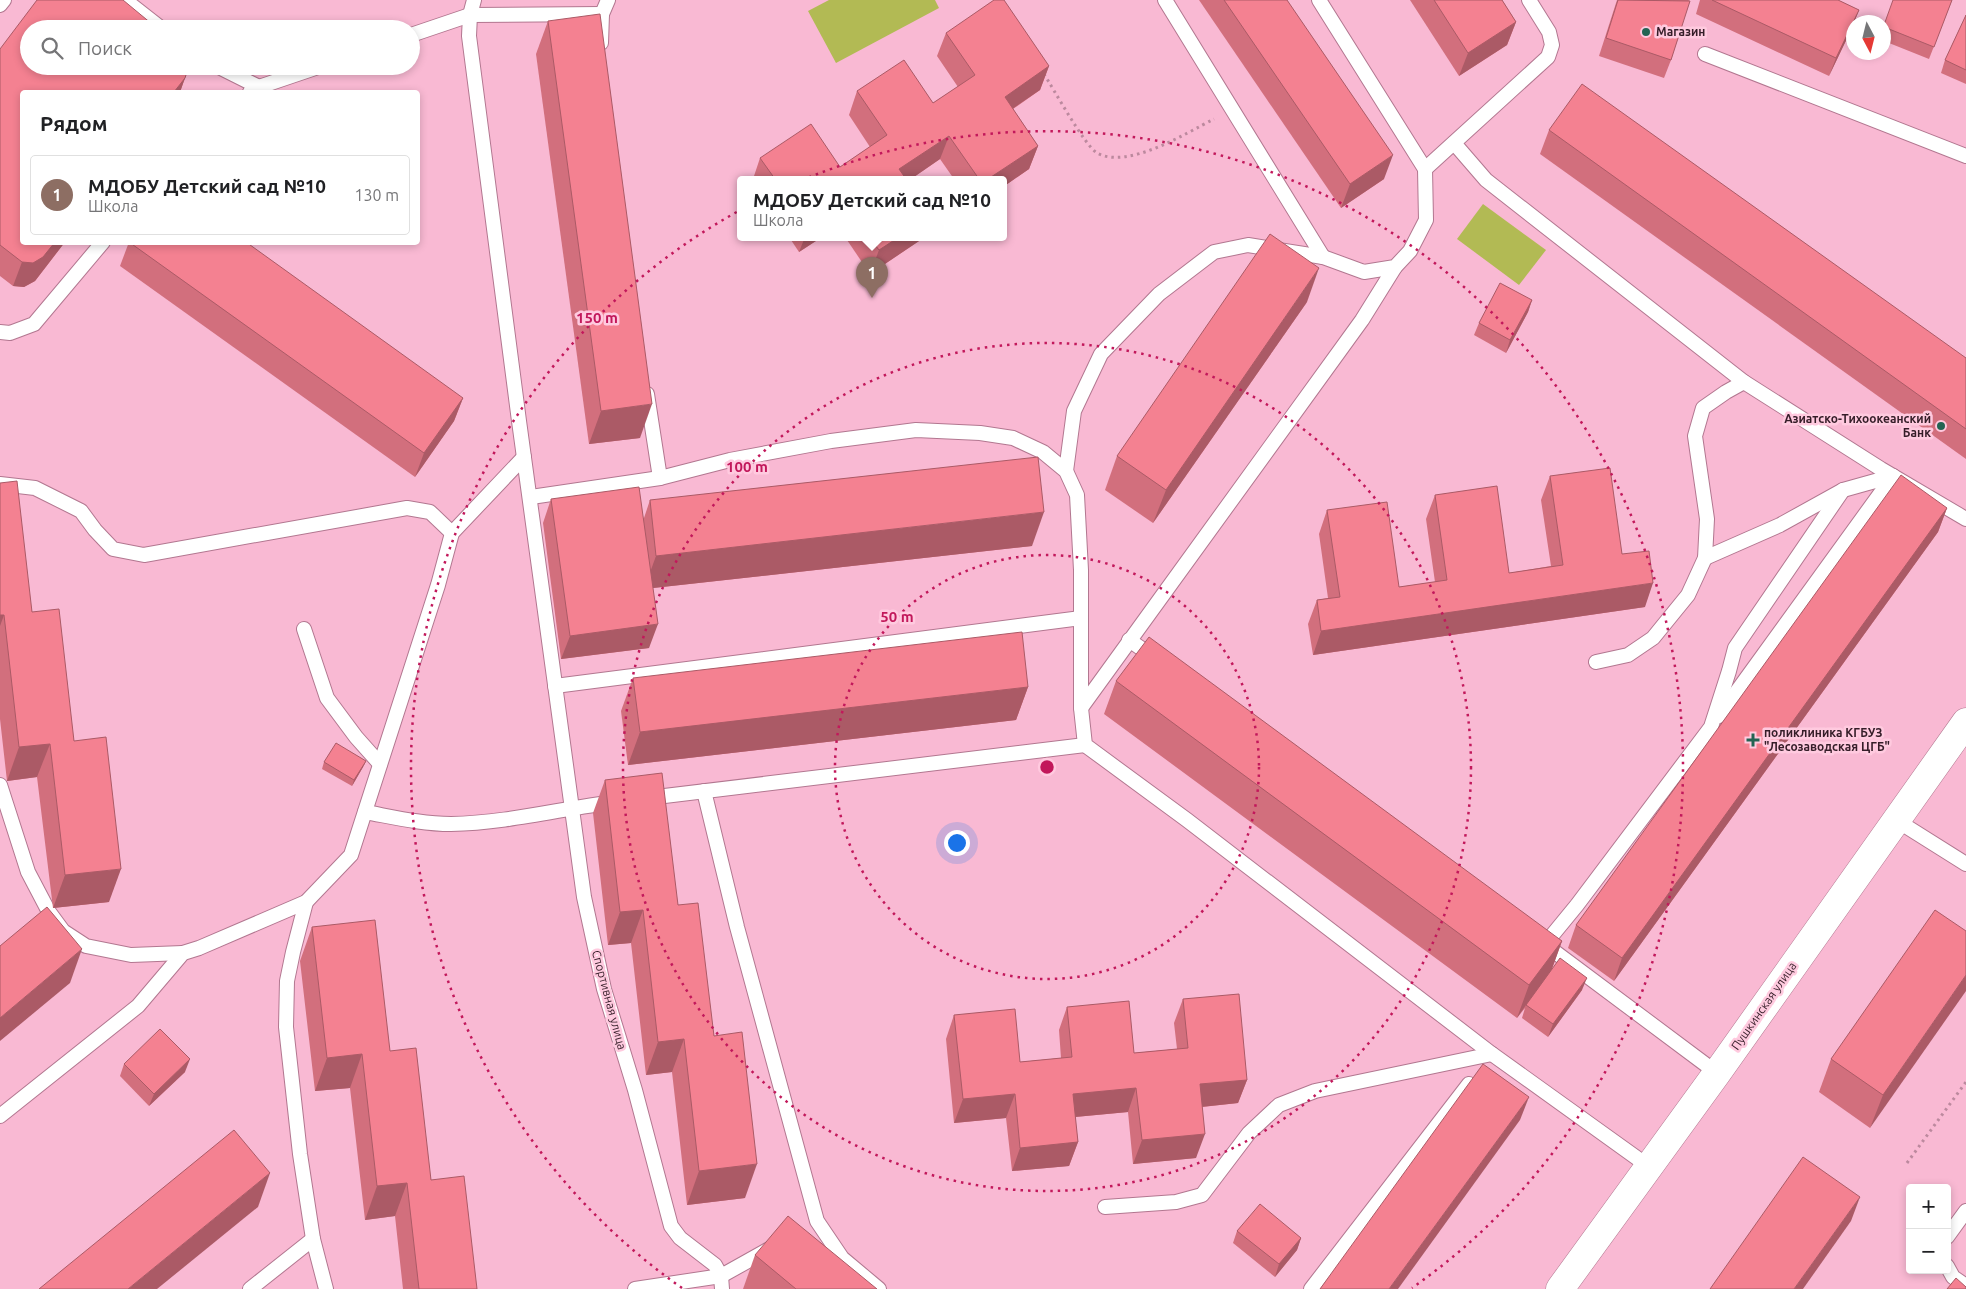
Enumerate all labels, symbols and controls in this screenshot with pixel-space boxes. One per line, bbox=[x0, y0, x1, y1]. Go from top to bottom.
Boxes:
north arrow bbox=[1846, 15, 1891, 60]
search box bbox=[20, 20, 420, 75]
place label: Магазин bbox=[1656, 25, 1705, 38]
marker: Магазин bbox=[1640, 26, 1652, 38]
icon: search bbox=[38, 34, 66, 62]
text: Поиск bbox=[78, 37, 132, 59]
text: Рядом bbox=[40, 111, 108, 135]
text: МДОБУ Детский сад №10 bbox=[88, 175, 326, 197]
popup bbox=[737, 176, 1007, 241]
text: 1 bbox=[52, 186, 62, 204]
text: 130 m bbox=[354, 186, 399, 204]
text: МДОБУ Детский сад №10 bbox=[753, 189, 991, 211]
text: Школа bbox=[88, 197, 138, 215]
text: Школа bbox=[753, 211, 803, 229]
pin: 1 bbox=[856, 257, 888, 298]
text: 150 m bbox=[576, 309, 618, 326]
place label: Азиатско-Тихоокеанский Банк bbox=[1784, 412, 1931, 439]
marker: Азиатско-Тихоокеанский Банк bbox=[1935, 420, 1947, 432]
text: 100 m bbox=[726, 458, 768, 475]
text: 50 m bbox=[880, 608, 914, 625]
place label: поликлиника КГБУЗ "Лесозаводская ЦГБ" bbox=[1764, 726, 1890, 753]
marker: поликлиника КГБУЗ "Лесозаводская ЦГБ" bbox=[1746, 733, 1760, 747]
centre of rings bbox=[1038, 758, 1056, 776]
your location bbox=[944, 830, 970, 856]
street label: Спортивная улица bbox=[590, 949, 629, 1051]
street label: Пушкинская улица bbox=[1728, 959, 1799, 1052]
map controls bbox=[1906, 1184, 1951, 1274]
button: + bbox=[1906, 1184, 1951, 1229]
button: − bbox=[1906, 1229, 1951, 1274]

